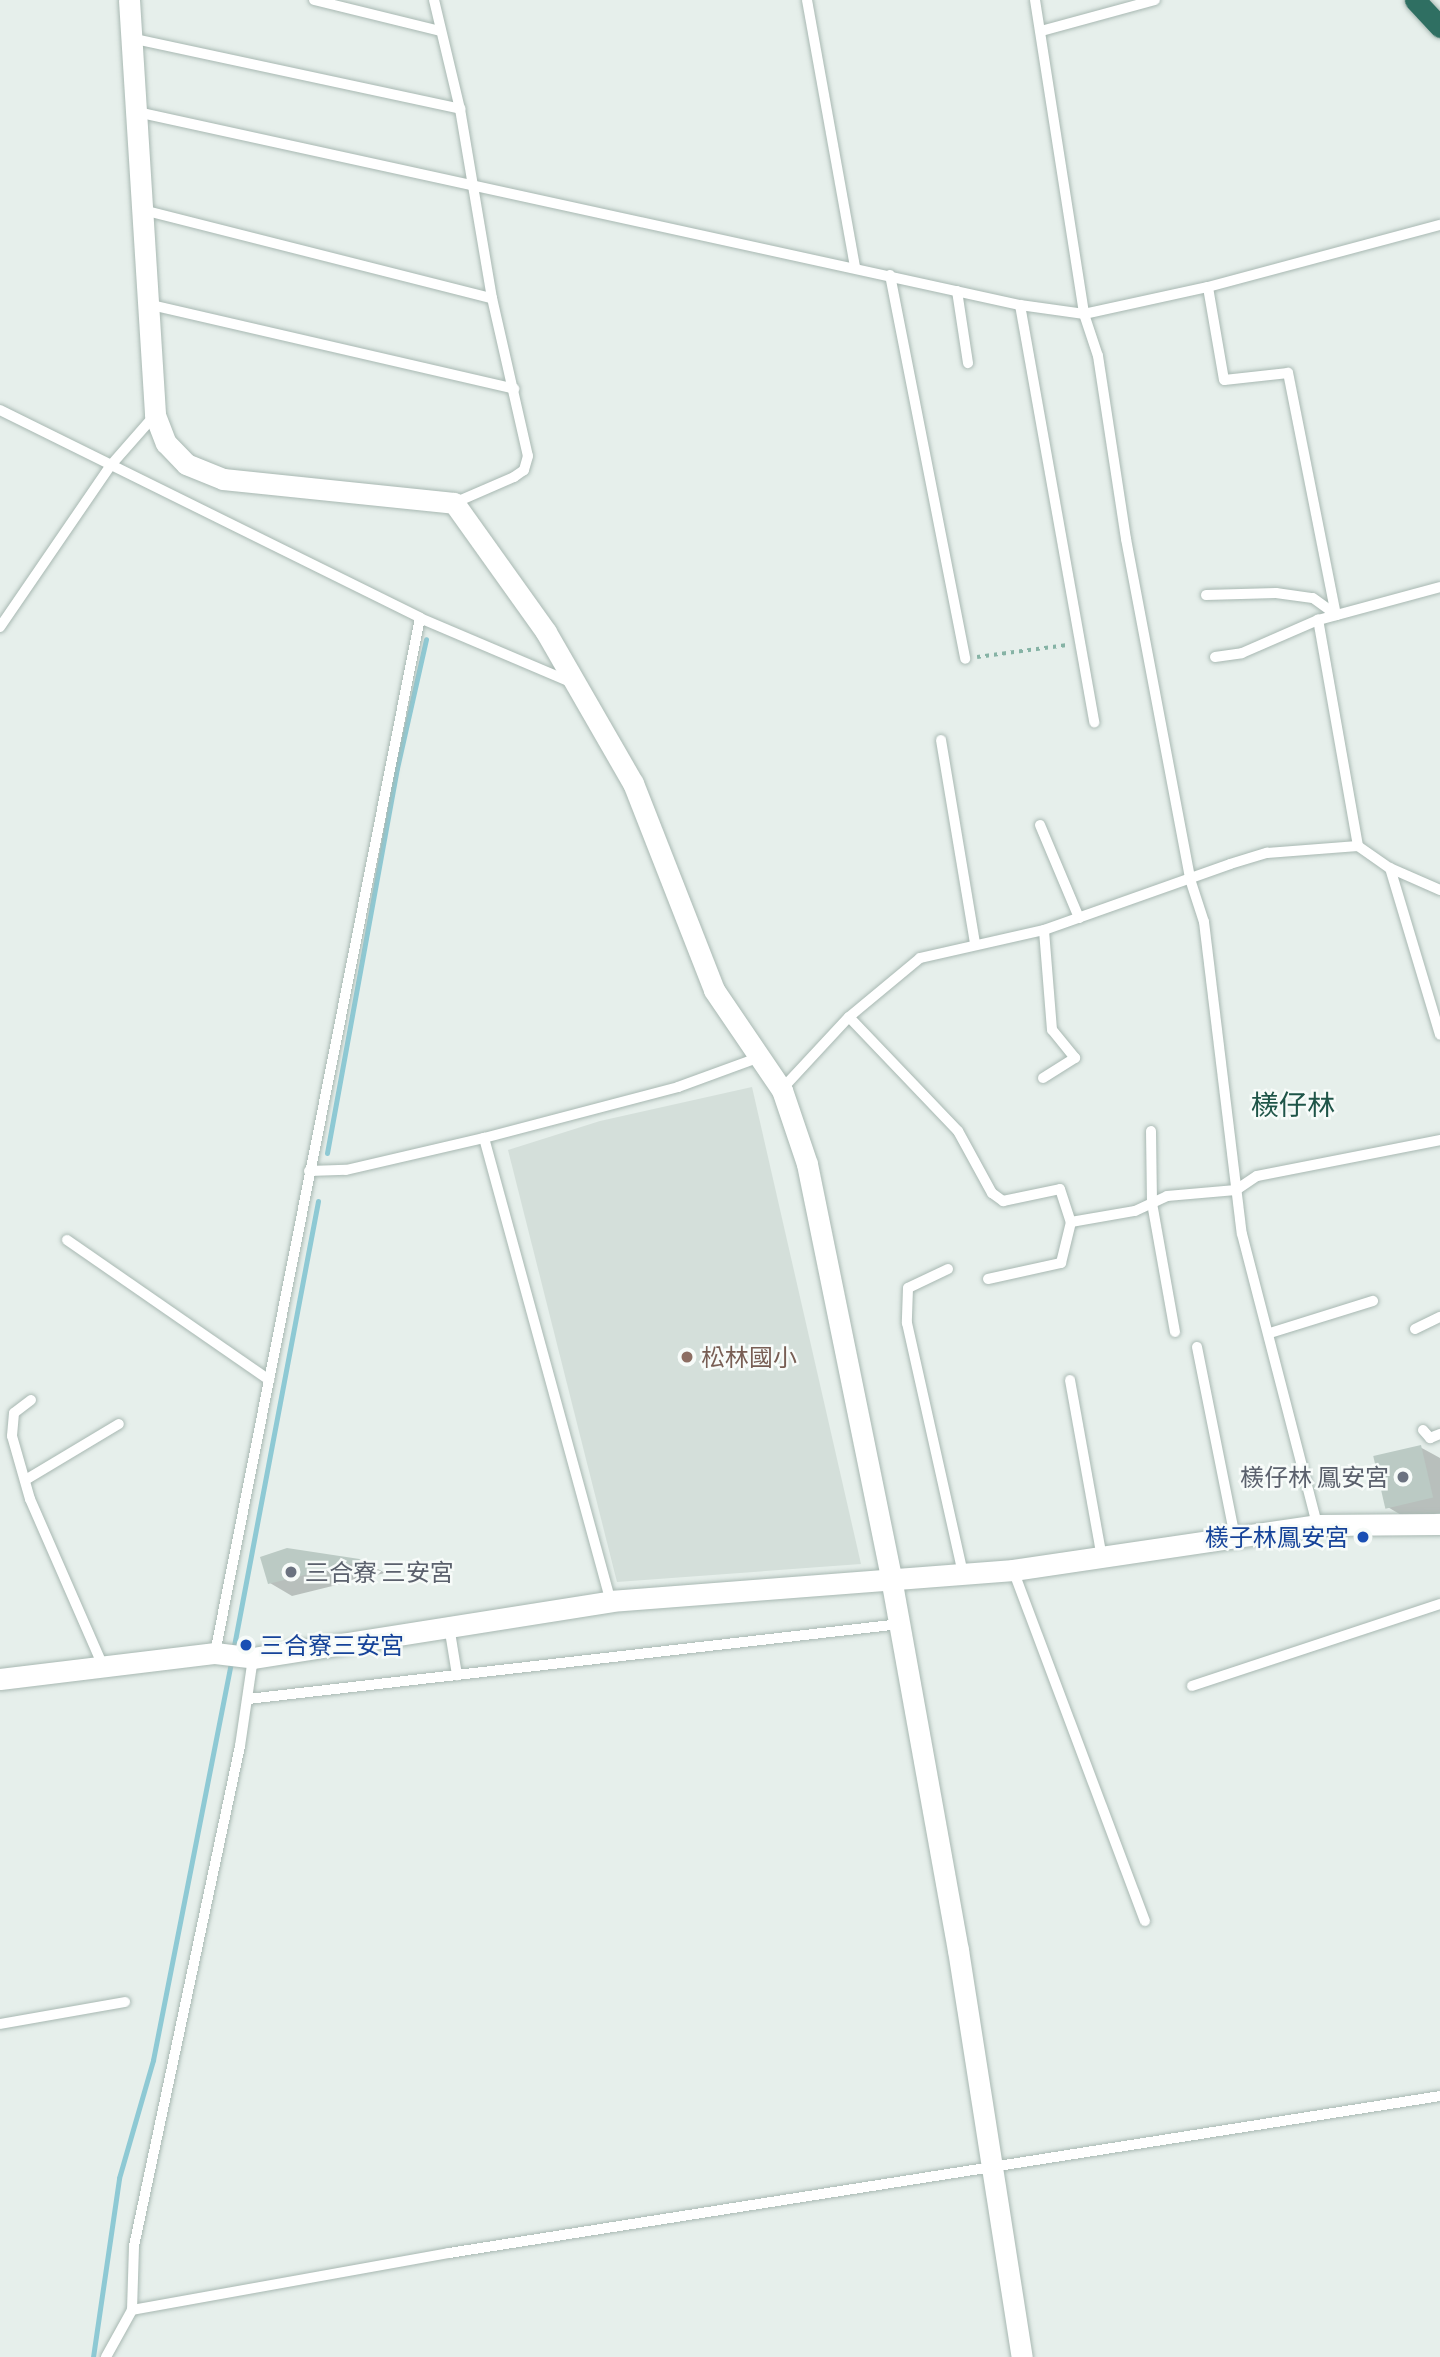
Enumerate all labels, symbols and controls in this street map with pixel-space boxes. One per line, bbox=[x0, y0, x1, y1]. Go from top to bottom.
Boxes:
district label: 檨仔林 bbox=[1251, 1087, 1335, 1121]
place label: 松林國小 bbox=[701, 1343, 797, 1371]
marker: 松林國小 bbox=[679, 1349, 695, 1365]
place label: 檨仔林 鳳安宮 bbox=[1240, 1463, 1389, 1491]
marker: 檨仔林 鳳安宮 bbox=[1395, 1469, 1411, 1485]
place label: 檨子林鳳安宮 bbox=[1205, 1523, 1349, 1551]
marker: 檨子林鳳安宮 bbox=[1355, 1529, 1371, 1545]
place label: 三合寮 三安宮 bbox=[305, 1558, 454, 1586]
marker: 三合寮 三安宮 bbox=[283, 1564, 299, 1580]
place label: 三合寮三安宮 bbox=[260, 1631, 404, 1659]
marker: 三合寮三安宮 bbox=[238, 1637, 254, 1653]

